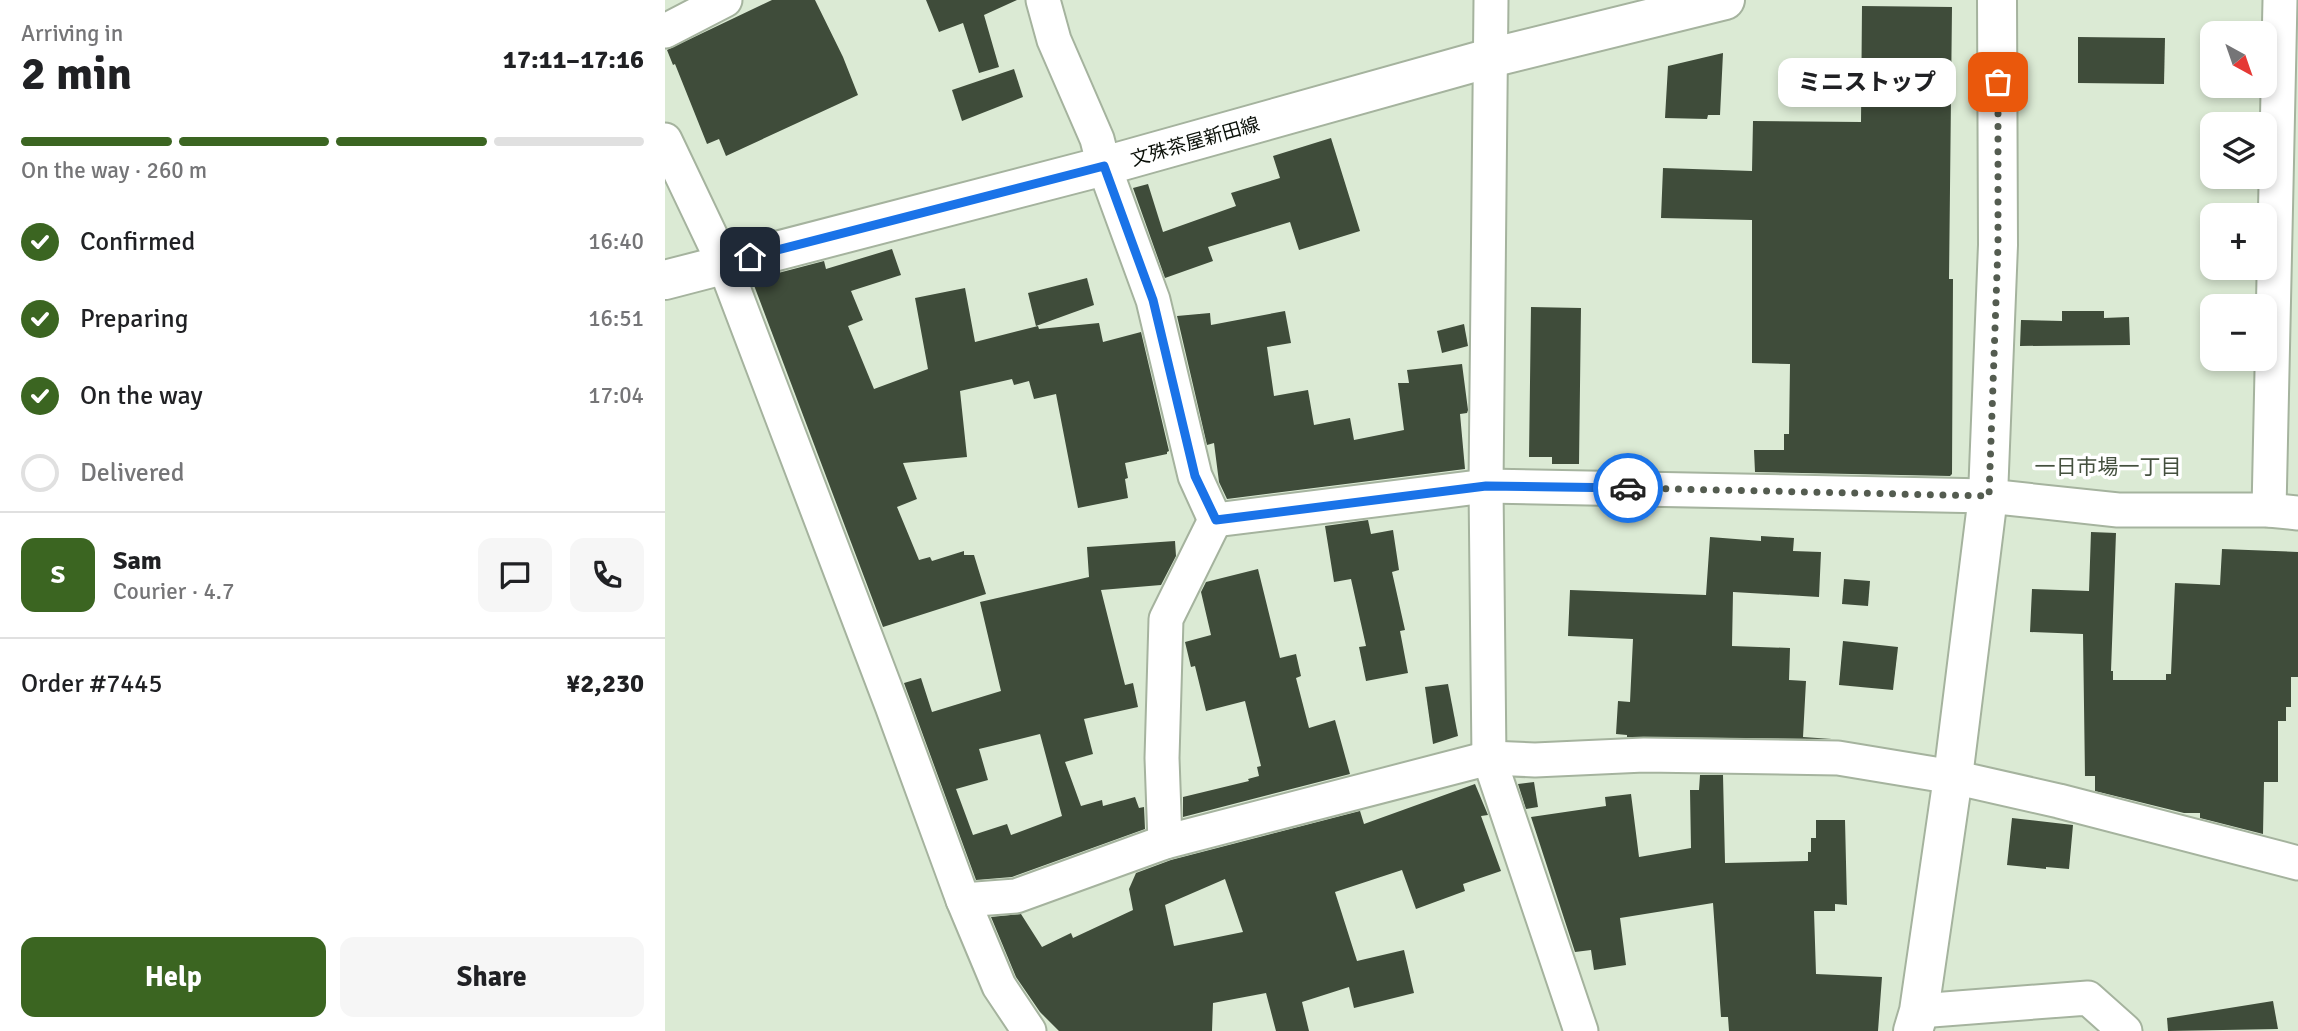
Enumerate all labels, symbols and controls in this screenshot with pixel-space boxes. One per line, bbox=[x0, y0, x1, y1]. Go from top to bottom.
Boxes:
text: Arriving in bbox=[21, 19, 123, 48]
north arrow bbox=[2200, 21, 2277, 98]
map controls bbox=[2200, 21, 2277, 371]
text: 17:11–17:16 bbox=[503, 44, 644, 76]
text: 2 min bbox=[21, 46, 132, 102]
pin bbox=[1968, 52, 2028, 112]
callout: ミニストップ bbox=[1777, 57, 1956, 106]
icon: bag bbox=[1979, 63, 2017, 101]
text: ミニストップ bbox=[1798, 68, 1936, 97]
street label: 文殊茶屋新田線 bbox=[1128, 112, 1263, 172]
button: layers bbox=[2200, 112, 2277, 189]
text: On the way · 260 m bbox=[21, 156, 207, 185]
button: + bbox=[2200, 203, 2277, 280]
icon: check bbox=[21, 223, 59, 261]
text: Confirmed bbox=[80, 226, 195, 258]
text: 16:40 bbox=[588, 227, 644, 256]
pin bbox=[720, 227, 780, 287]
icon: home bbox=[731, 238, 769, 276]
button: − bbox=[2200, 294, 2277, 371]
icon: check bbox=[21, 300, 59, 338]
text: Preparing bbox=[80, 303, 188, 335]
text: 16:51 bbox=[588, 304, 644, 333]
icon: check bbox=[21, 377, 59, 415]
text: On the way bbox=[80, 380, 203, 412]
text: 17:04 bbox=[588, 381, 644, 410]
courier bbox=[1593, 453, 1663, 523]
district label: 一日市場一丁目 bbox=[2035, 454, 2182, 480]
text: Delivered bbox=[80, 457, 185, 489]
icon: car bbox=[1609, 469, 1647, 507]
button: chat bbox=[478, 538, 552, 612]
button: phone bbox=[570, 538, 644, 612]
text: Sam bbox=[113, 545, 162, 577]
text: S bbox=[51, 559, 65, 591]
text: Courier · 4.7 bbox=[113, 577, 234, 606]
text: Order #7445 bbox=[21, 668, 162, 700]
text: ¥2,230 bbox=[566, 668, 644, 700]
button: Help bbox=[21, 937, 326, 1017]
button: Share bbox=[340, 937, 644, 1017]

